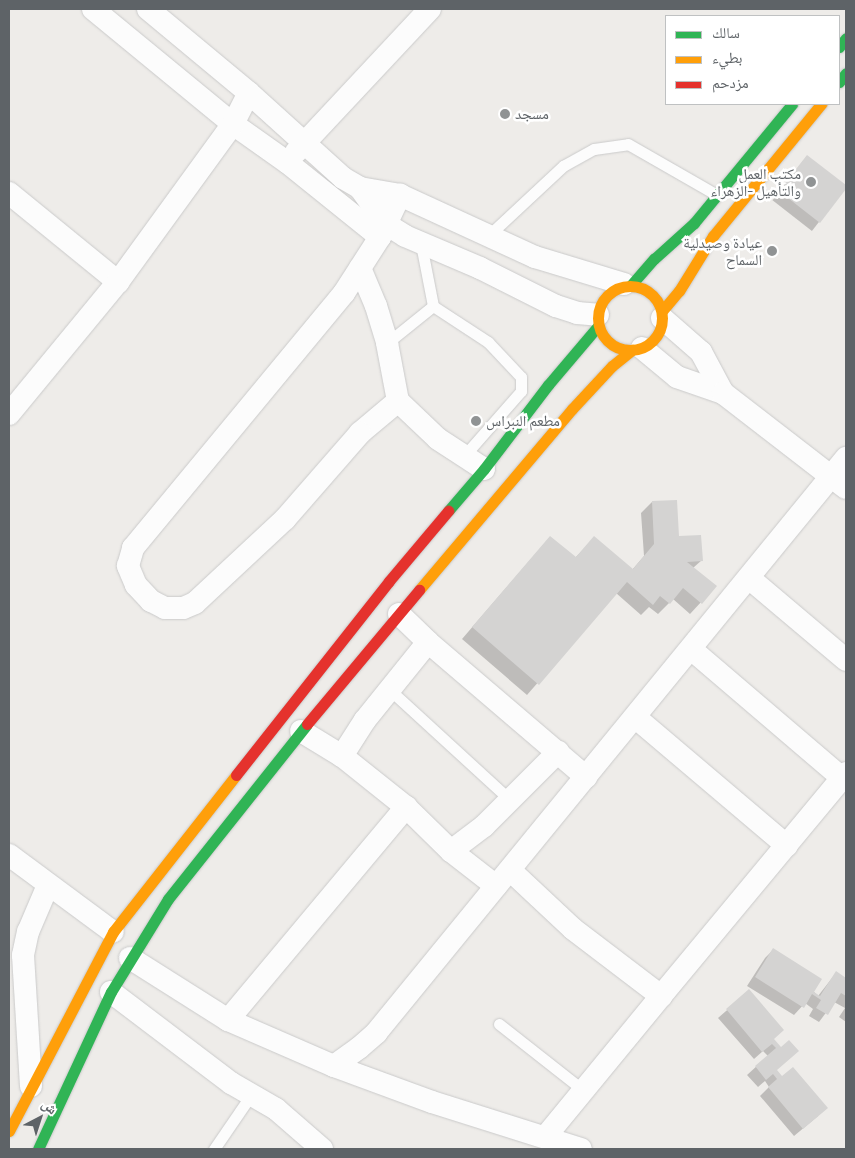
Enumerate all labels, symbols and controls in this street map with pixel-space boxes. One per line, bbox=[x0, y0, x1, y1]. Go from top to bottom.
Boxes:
legend bbox=[665, 15, 840, 105]
text: سالك bbox=[712, 23, 740, 41]
text: بطيء bbox=[712, 48, 742, 66]
text: مزدحم bbox=[712, 73, 749, 91]
place label: مسجد bbox=[515, 105, 549, 123]
marker: مسجد bbox=[499, 108, 511, 120]
place label: مكتب العمل والتأهيل -الزهراء bbox=[711, 164, 801, 199]
marker: مكتب العمل والتأهيل -الزهراء bbox=[805, 176, 817, 188]
place label: عيادة وصيدلية السماح bbox=[683, 233, 762, 268]
marker: عيادة وصيدلية السماح bbox=[766, 245, 778, 257]
place label: مطعم النبراس bbox=[486, 412, 560, 430]
marker: مطعم النبراس bbox=[470, 415, 482, 427]
north arrow bbox=[15, 1093, 65, 1143]
text: ش bbox=[39, 1095, 61, 1117]

